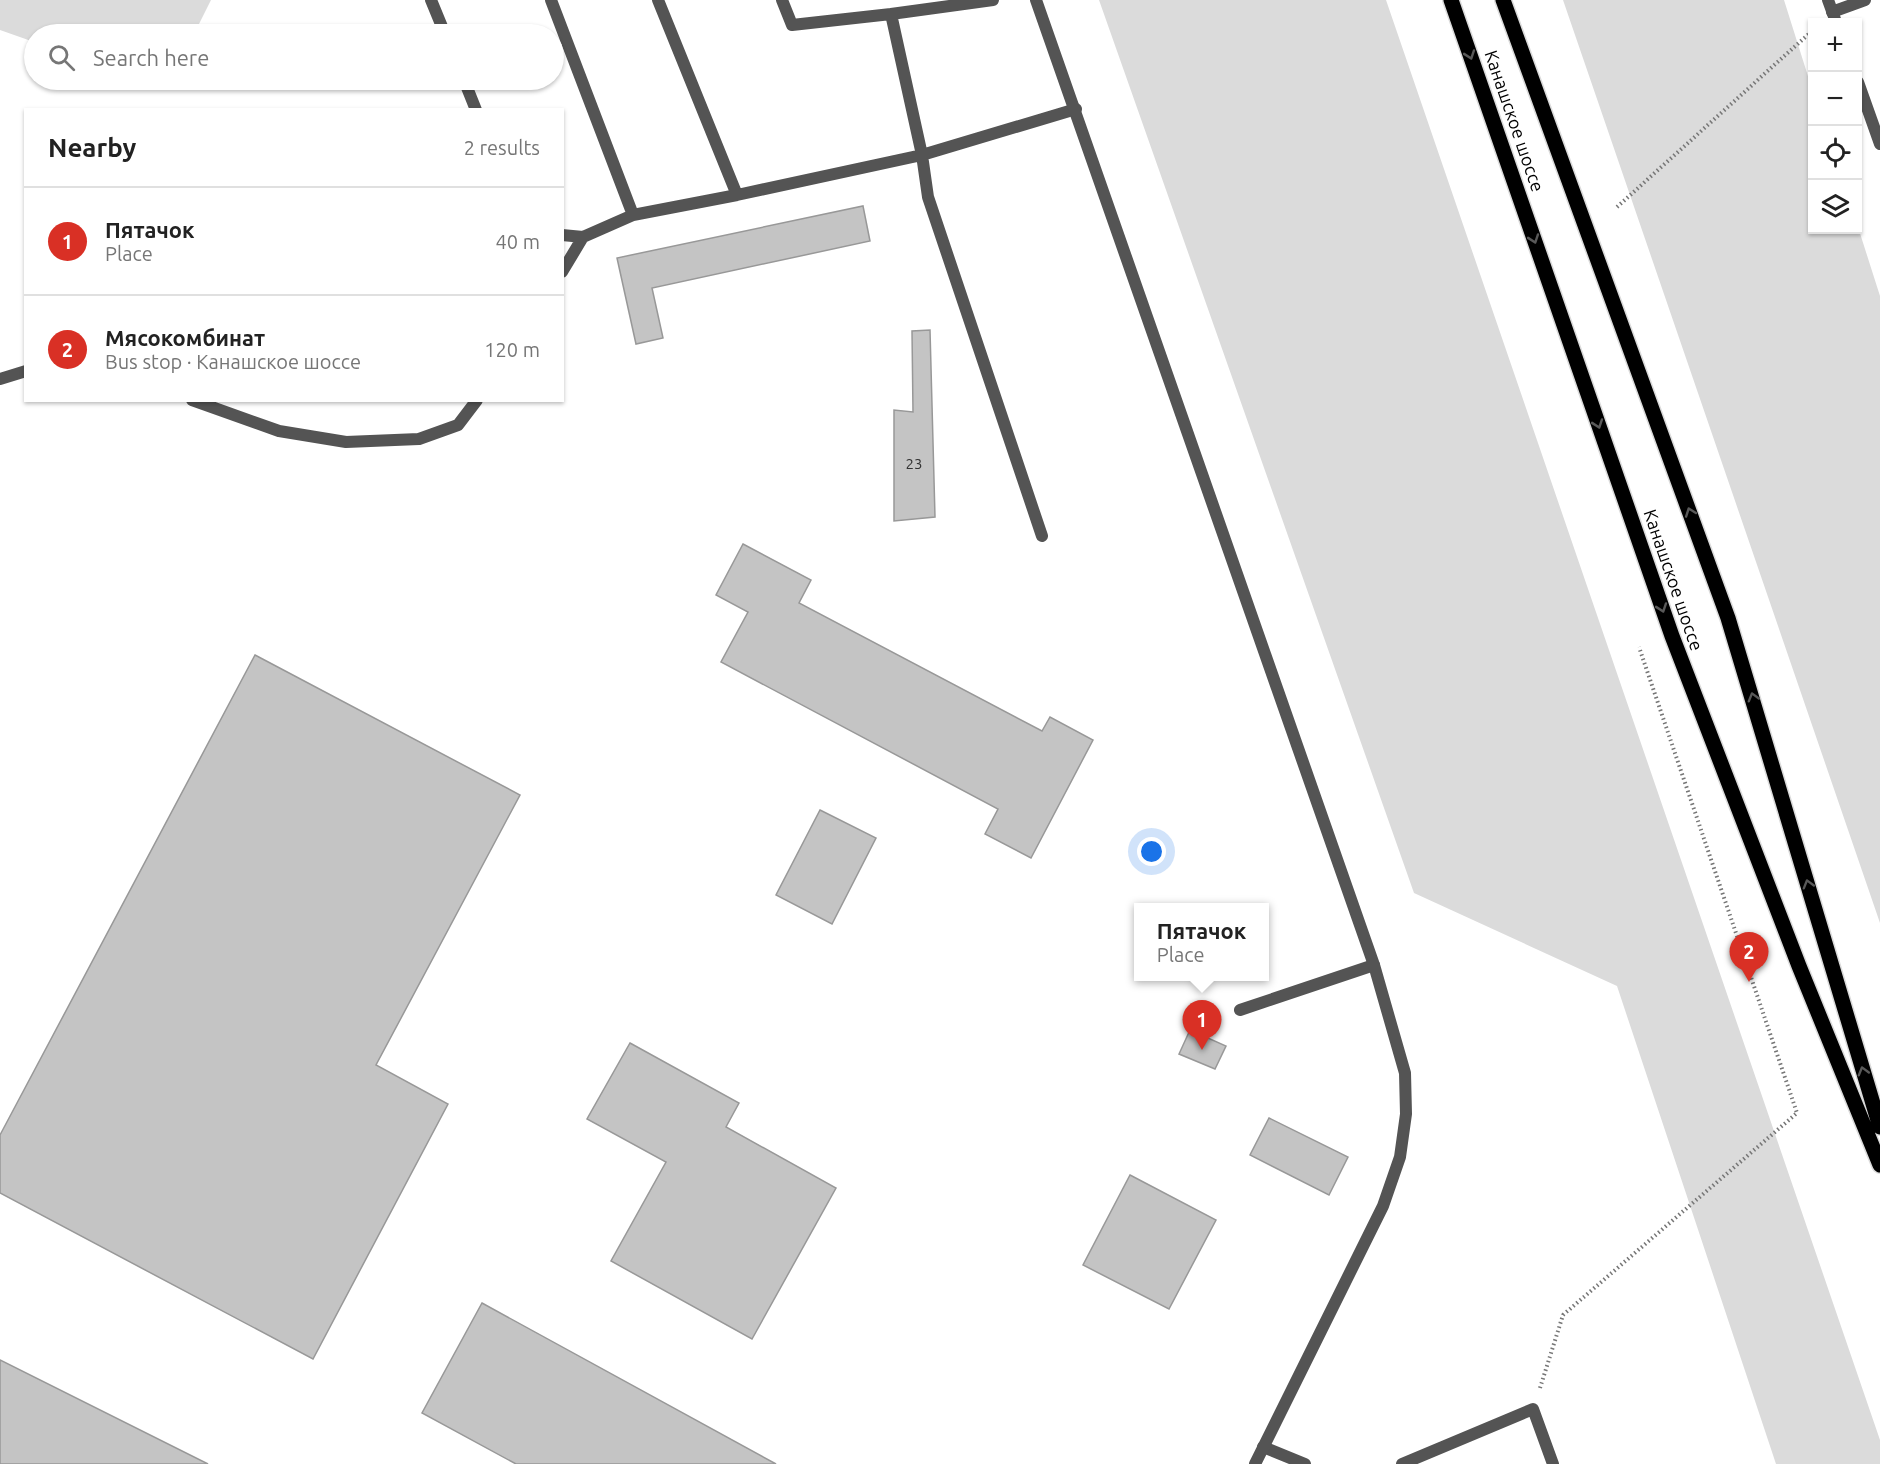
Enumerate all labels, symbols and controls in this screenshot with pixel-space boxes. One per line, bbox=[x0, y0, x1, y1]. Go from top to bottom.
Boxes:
map controls bbox=[1808, 18, 1862, 234]
button: + bbox=[1808, 18, 1862, 72]
search box bbox=[24, 24, 564, 90]
icon: search bbox=[45, 41, 78, 74]
text: Search here bbox=[93, 45, 209, 70]
street label: Канашское шоссе bbox=[1481, 47, 1549, 194]
one-way arrow bbox=[1463, 49, 1475, 60]
button: − bbox=[1808, 72, 1862, 126]
button: locate bbox=[1808, 126, 1862, 180]
text: Nearby bbox=[48, 133, 136, 162]
text: 2 results bbox=[464, 136, 540, 159]
button: layers bbox=[1808, 180, 1862, 234]
text: Пятачок bbox=[105, 217, 195, 242]
text: 1 bbox=[62, 230, 73, 253]
text: 40 m bbox=[496, 230, 540, 253]
one-way arrow bbox=[1527, 234, 1539, 244]
text: Place bbox=[105, 242, 153, 265]
text: Мясокомбинат bbox=[105, 325, 265, 350]
text: 2 bbox=[62, 338, 73, 361]
text: 120 m bbox=[484, 338, 540, 361]
text: Bus stop · Канашское шоссе bbox=[105, 350, 361, 373]
one-way arrow bbox=[1590, 418, 1603, 429]
house number: 23 bbox=[906, 455, 922, 472]
street label: Канашское шоссе bbox=[1640, 506, 1708, 653]
one-way arrow bbox=[1684, 508, 1697, 518]
one-way arrow bbox=[1654, 602, 1667, 613]
one-way arrow bbox=[1748, 692, 1760, 703]
your location bbox=[1137, 837, 1166, 866]
one-way arrow bbox=[1803, 879, 1815, 890]
popup bbox=[1134, 903, 1269, 981]
text: Пятачок bbox=[1157, 918, 1246, 943]
pin: 2 bbox=[1730, 932, 1768, 982]
text: Place bbox=[1157, 943, 1205, 966]
pin: 1 bbox=[1182, 1000, 1222, 1050]
one-way arrow bbox=[1858, 1066, 1870, 1077]

